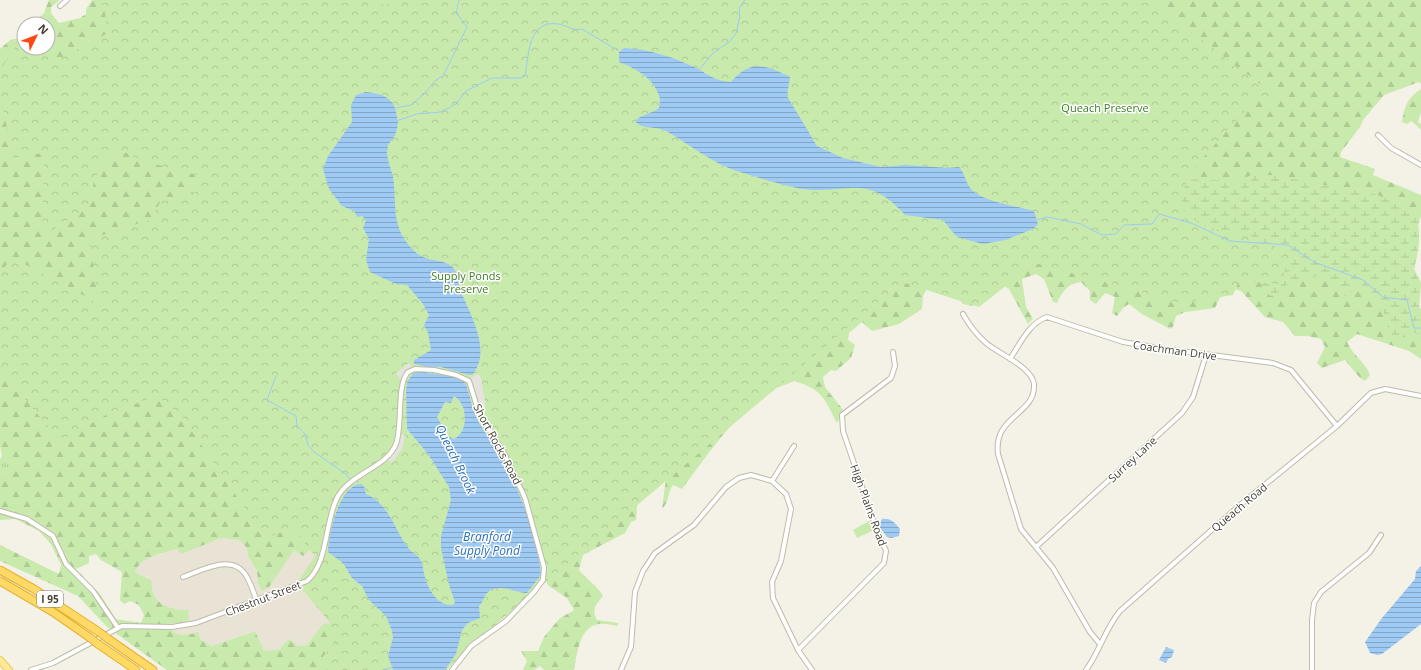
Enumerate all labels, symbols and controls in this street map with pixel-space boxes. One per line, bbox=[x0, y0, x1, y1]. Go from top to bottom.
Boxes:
north arrow bbox=[16, 16, 56, 56]
text: N bbox=[35, 20, 52, 37]
park label: Queach Preserve bbox=[1061, 100, 1149, 115]
park label: Supply Ponds Preserve bbox=[431, 268, 501, 296]
street label: Coachman Drive bbox=[1132, 337, 1218, 363]
street label: Short Rocks Road bbox=[470, 401, 526, 487]
water label: Queach Brook bbox=[432, 422, 481, 497]
street label: Surrey Lane bbox=[1105, 433, 1159, 485]
street label: High Plains Road bbox=[847, 462, 891, 548]
street label: Queach Road bbox=[1208, 479, 1270, 535]
water label: Branford Supply Pond bbox=[454, 528, 521, 559]
street label: Chestnut Street bbox=[223, 577, 303, 619]
road number: I 95 bbox=[37, 591, 63, 607]

